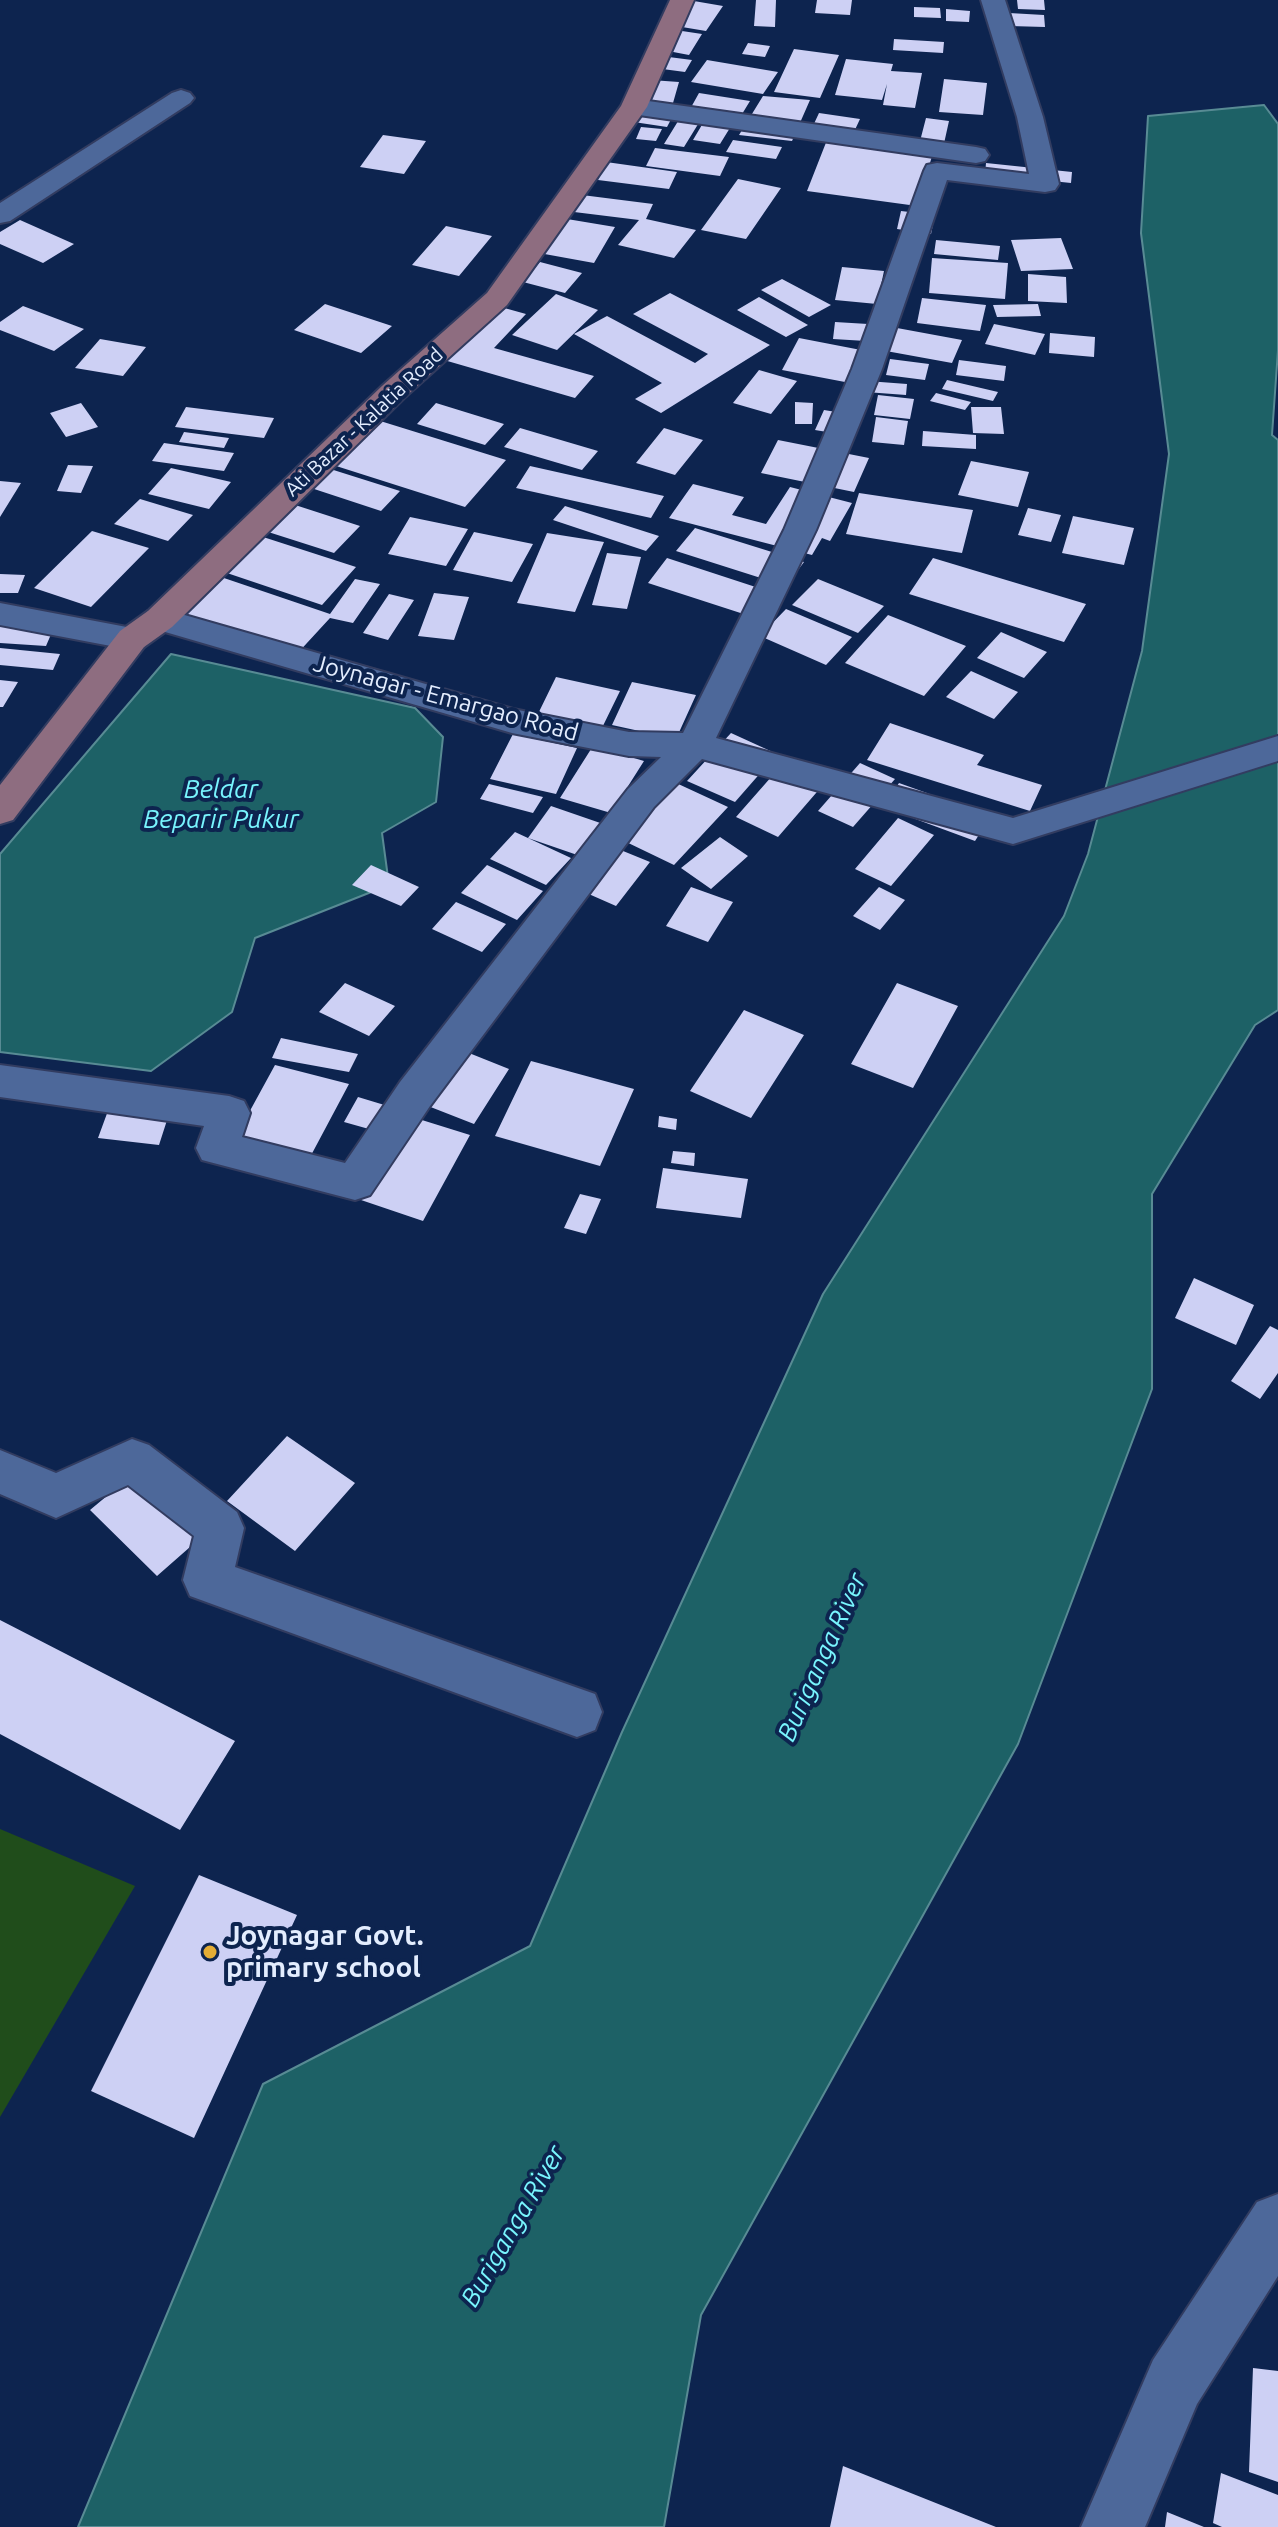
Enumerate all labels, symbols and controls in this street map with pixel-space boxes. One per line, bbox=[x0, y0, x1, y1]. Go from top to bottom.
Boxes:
street label: Ati Bazar - Kalatia Road bbox=[280, 343, 448, 501]
street label: Joynagar - Emargao Road bbox=[310, 649, 582, 747]
water label: Beldar Beparir Pukur bbox=[143, 773, 299, 834]
water label: Buriganga River bbox=[771, 1568, 873, 1746]
place label: Joynagar Govt. primary school bbox=[226, 1919, 424, 1985]
marker: Joynagar Govt. primary school bbox=[201, 1943, 219, 1961]
water label: Buriganga River bbox=[454, 2140, 572, 2312]

